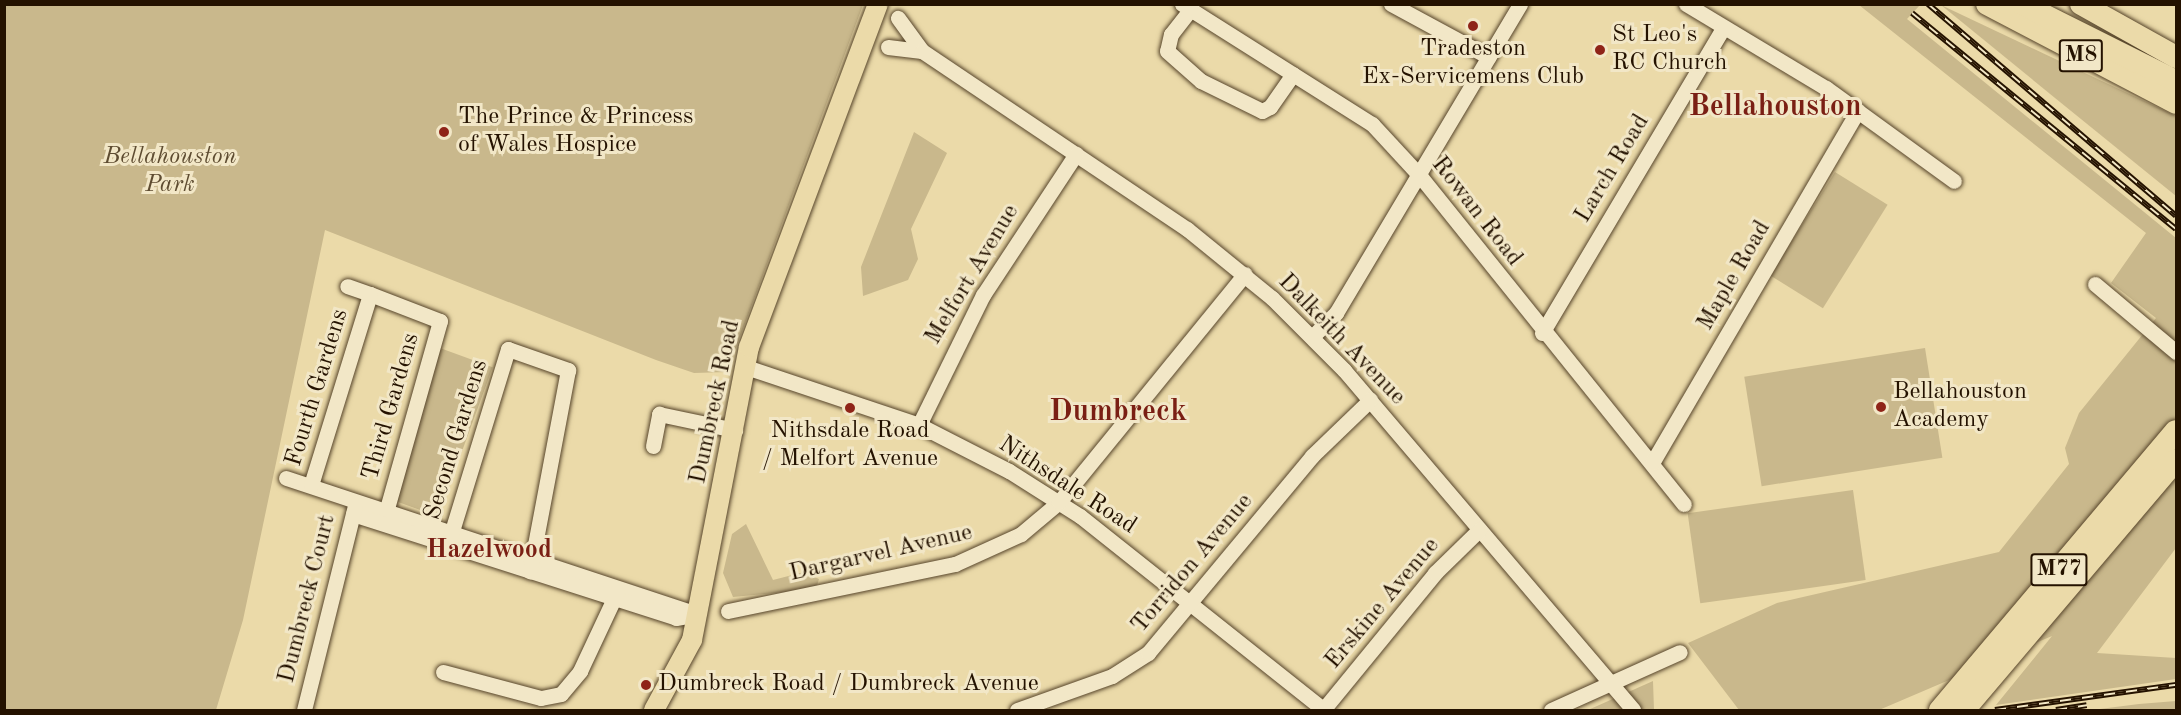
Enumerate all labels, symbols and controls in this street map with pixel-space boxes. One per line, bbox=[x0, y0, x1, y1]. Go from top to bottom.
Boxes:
marker: Tradeston Ex-Servicemens Club bbox=[1466, 19, 1480, 33]
place label: St Leo's RC Church bbox=[1612, 22, 1727, 78]
place label: Tradeston Ex-Servicemens Club bbox=[1362, 36, 1584, 92]
road number: M8 bbox=[2058, 37, 2104, 75]
marker: St Leo's RC Church bbox=[1593, 43, 1607, 57]
district label: Bellahouston bbox=[1688, 89, 1862, 125]
place label: The Prince & Princess of Wales Hospice bbox=[458, 104, 693, 160]
street label: Larch Road bbox=[1569, 110, 1657, 228]
marker: The Prince & Princess of Wales Hospice bbox=[435, 123, 453, 141]
park label: Bellahouston Park bbox=[104, 144, 236, 200]
street label: Rowan Road bbox=[1424, 151, 1528, 273]
street label: Melfort Avenue bbox=[920, 200, 1026, 350]
street label: Maple Road bbox=[1692, 216, 1778, 336]
street label: Dalkeith Avenue bbox=[1271, 268, 1411, 412]
street label: Fourth Gardens bbox=[280, 306, 356, 470]
street label: Dumbreck Road bbox=[685, 317, 747, 487]
street label: Third Gardens bbox=[357, 330, 427, 484]
street label: Second Gardens bbox=[419, 356, 495, 524]
place label: Bellahouston Academy bbox=[1893, 379, 2027, 435]
district label: Dumbreck bbox=[1049, 394, 1187, 430]
marker: Bellahouston Academy bbox=[1874, 400, 1888, 414]
marker: Nithsdale Road / Melfort Avenue bbox=[843, 401, 857, 415]
place label: Nithsdale Road / Melfort Avenue bbox=[762, 418, 938, 474]
street label: Nithsdale Road bbox=[993, 431, 1141, 541]
street label: Torridon Avenue bbox=[1126, 488, 1260, 640]
street label: Dumbreck Court bbox=[273, 512, 343, 686]
street label: Dargarvel Avenue bbox=[787, 519, 975, 589]
street label: Erskine Avenue bbox=[1320, 532, 1446, 676]
district label: Hazelwood bbox=[426, 535, 552, 567]
road number: M77 bbox=[2029, 551, 2089, 589]
place label: Dumbreck Road / Dumbreck Avenue bbox=[658, 671, 1039, 699]
marker: Dumbreck Road / Dumbreck Avenue bbox=[639, 678, 653, 692]

